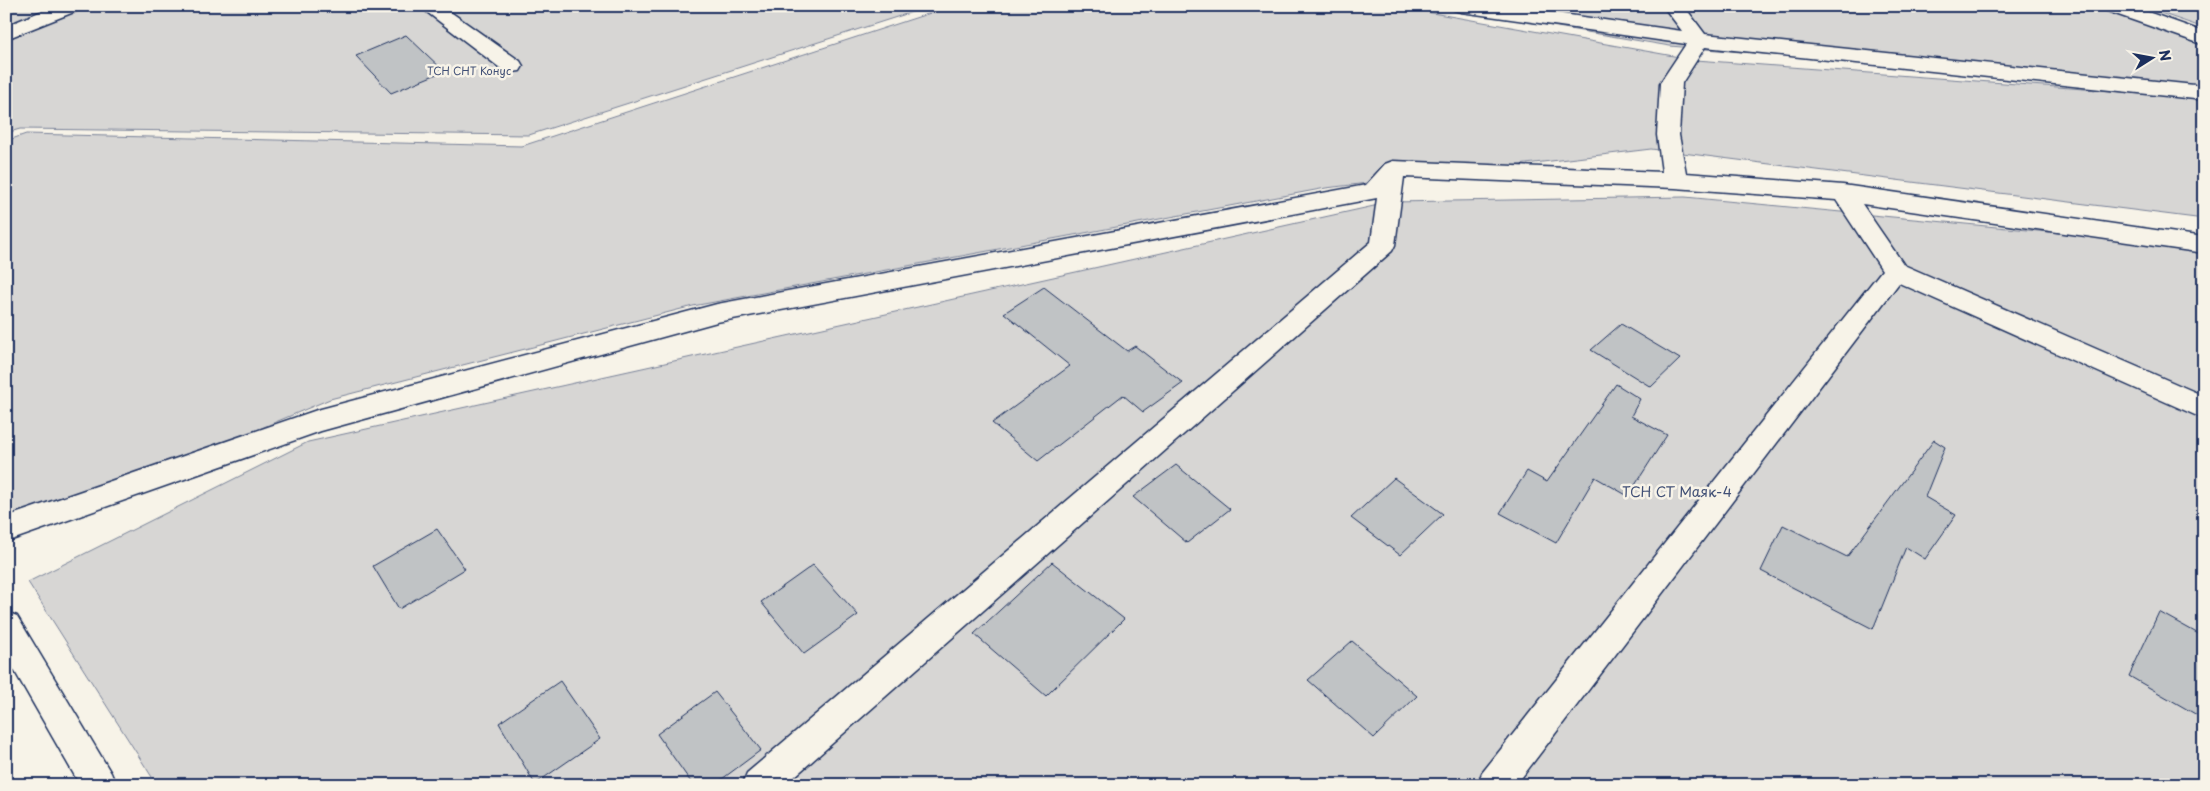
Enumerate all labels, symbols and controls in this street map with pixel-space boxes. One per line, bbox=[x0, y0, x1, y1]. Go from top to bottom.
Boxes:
north arrow bbox=[2128, 32, 2178, 82]
text: N bbox=[2154, 48, 2177, 63]
park label: ТСН СНТ Конус bbox=[427, 62, 511, 79]
park label: ТСН СТ Маяк-4 bbox=[1622, 481, 1732, 502]

